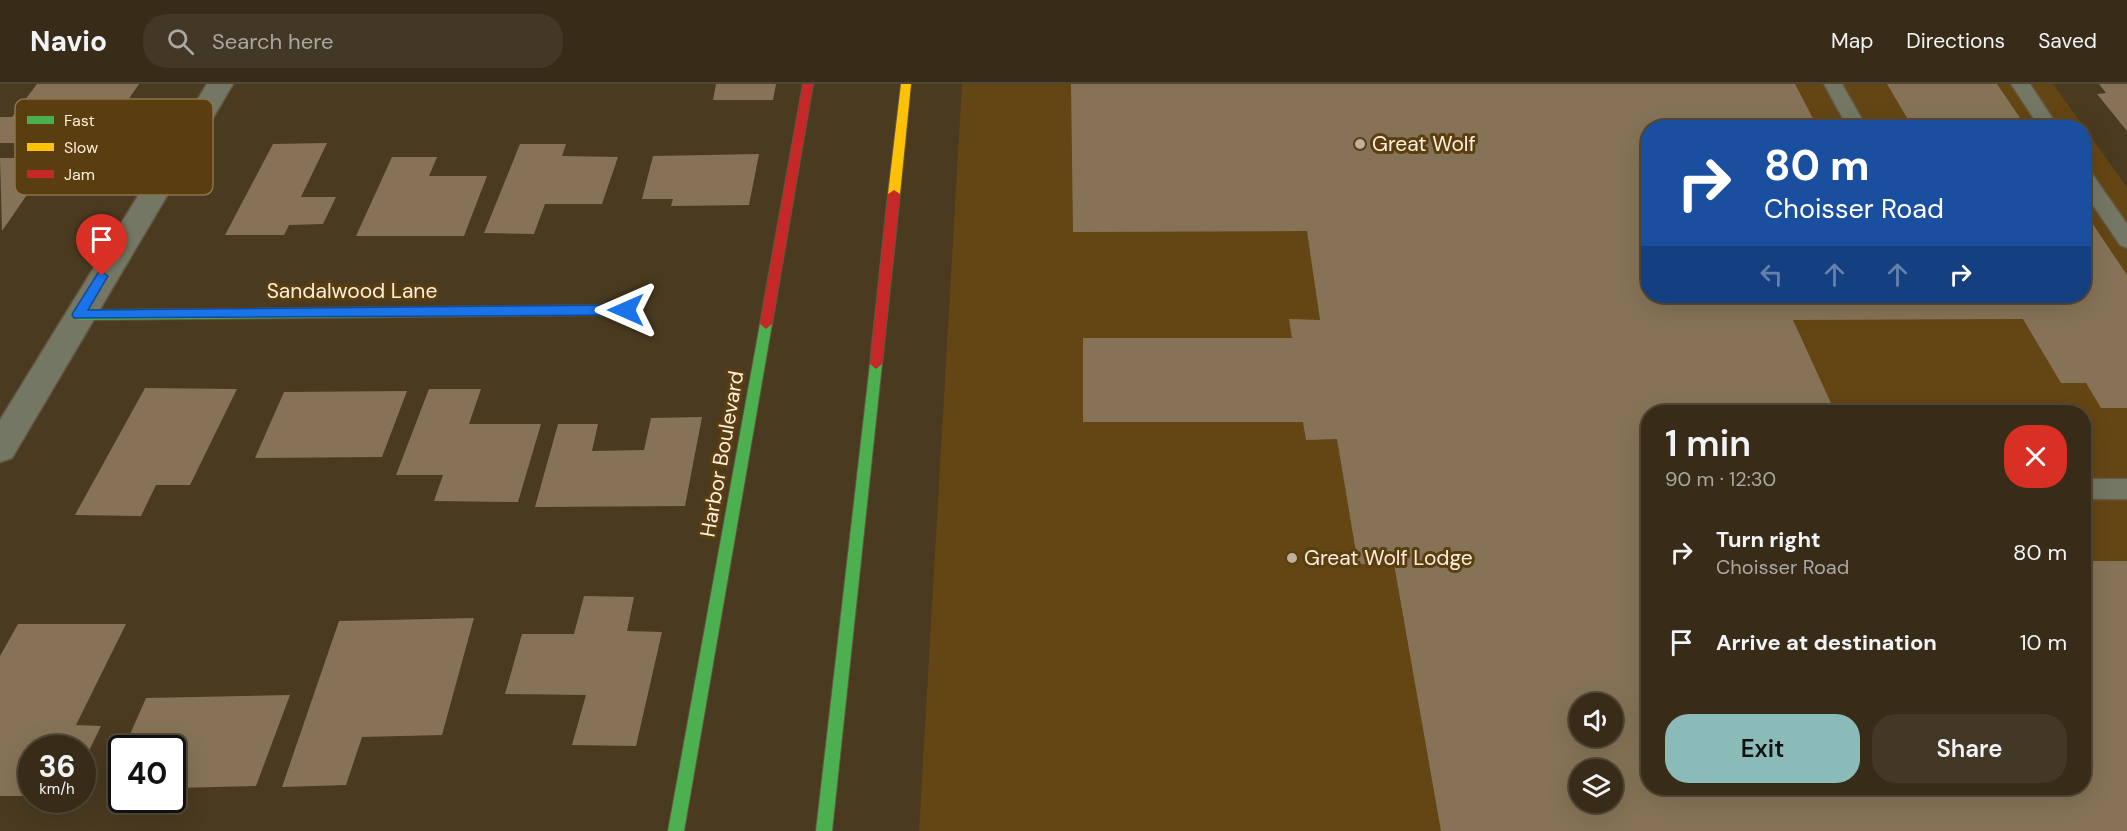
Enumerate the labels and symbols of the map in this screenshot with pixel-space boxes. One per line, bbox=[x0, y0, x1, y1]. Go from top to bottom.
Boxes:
legend bbox=[15, 99, 213, 195]
text: Fast bbox=[64, 110, 95, 131]
place label: Great Wolf bbox=[1372, 130, 1476, 158]
text: Slow bbox=[64, 137, 98, 158]
marker: Great Wolf bbox=[1353, 137, 1367, 151]
text: Jam bbox=[64, 164, 95, 185]
pin bbox=[76, 214, 127, 276]
street label: Sandalwood Lane bbox=[267, 277, 437, 305]
position arrow bbox=[594, 278, 658, 342]
street label: Harbor Boulevard bbox=[694, 369, 750, 539]
place label: Great Wolf Lodge bbox=[1304, 544, 1473, 572]
marker: Great Wolf Lodge bbox=[1285, 551, 1299, 565]
speed limit sign: 40 bbox=[108, 735, 186, 813]

